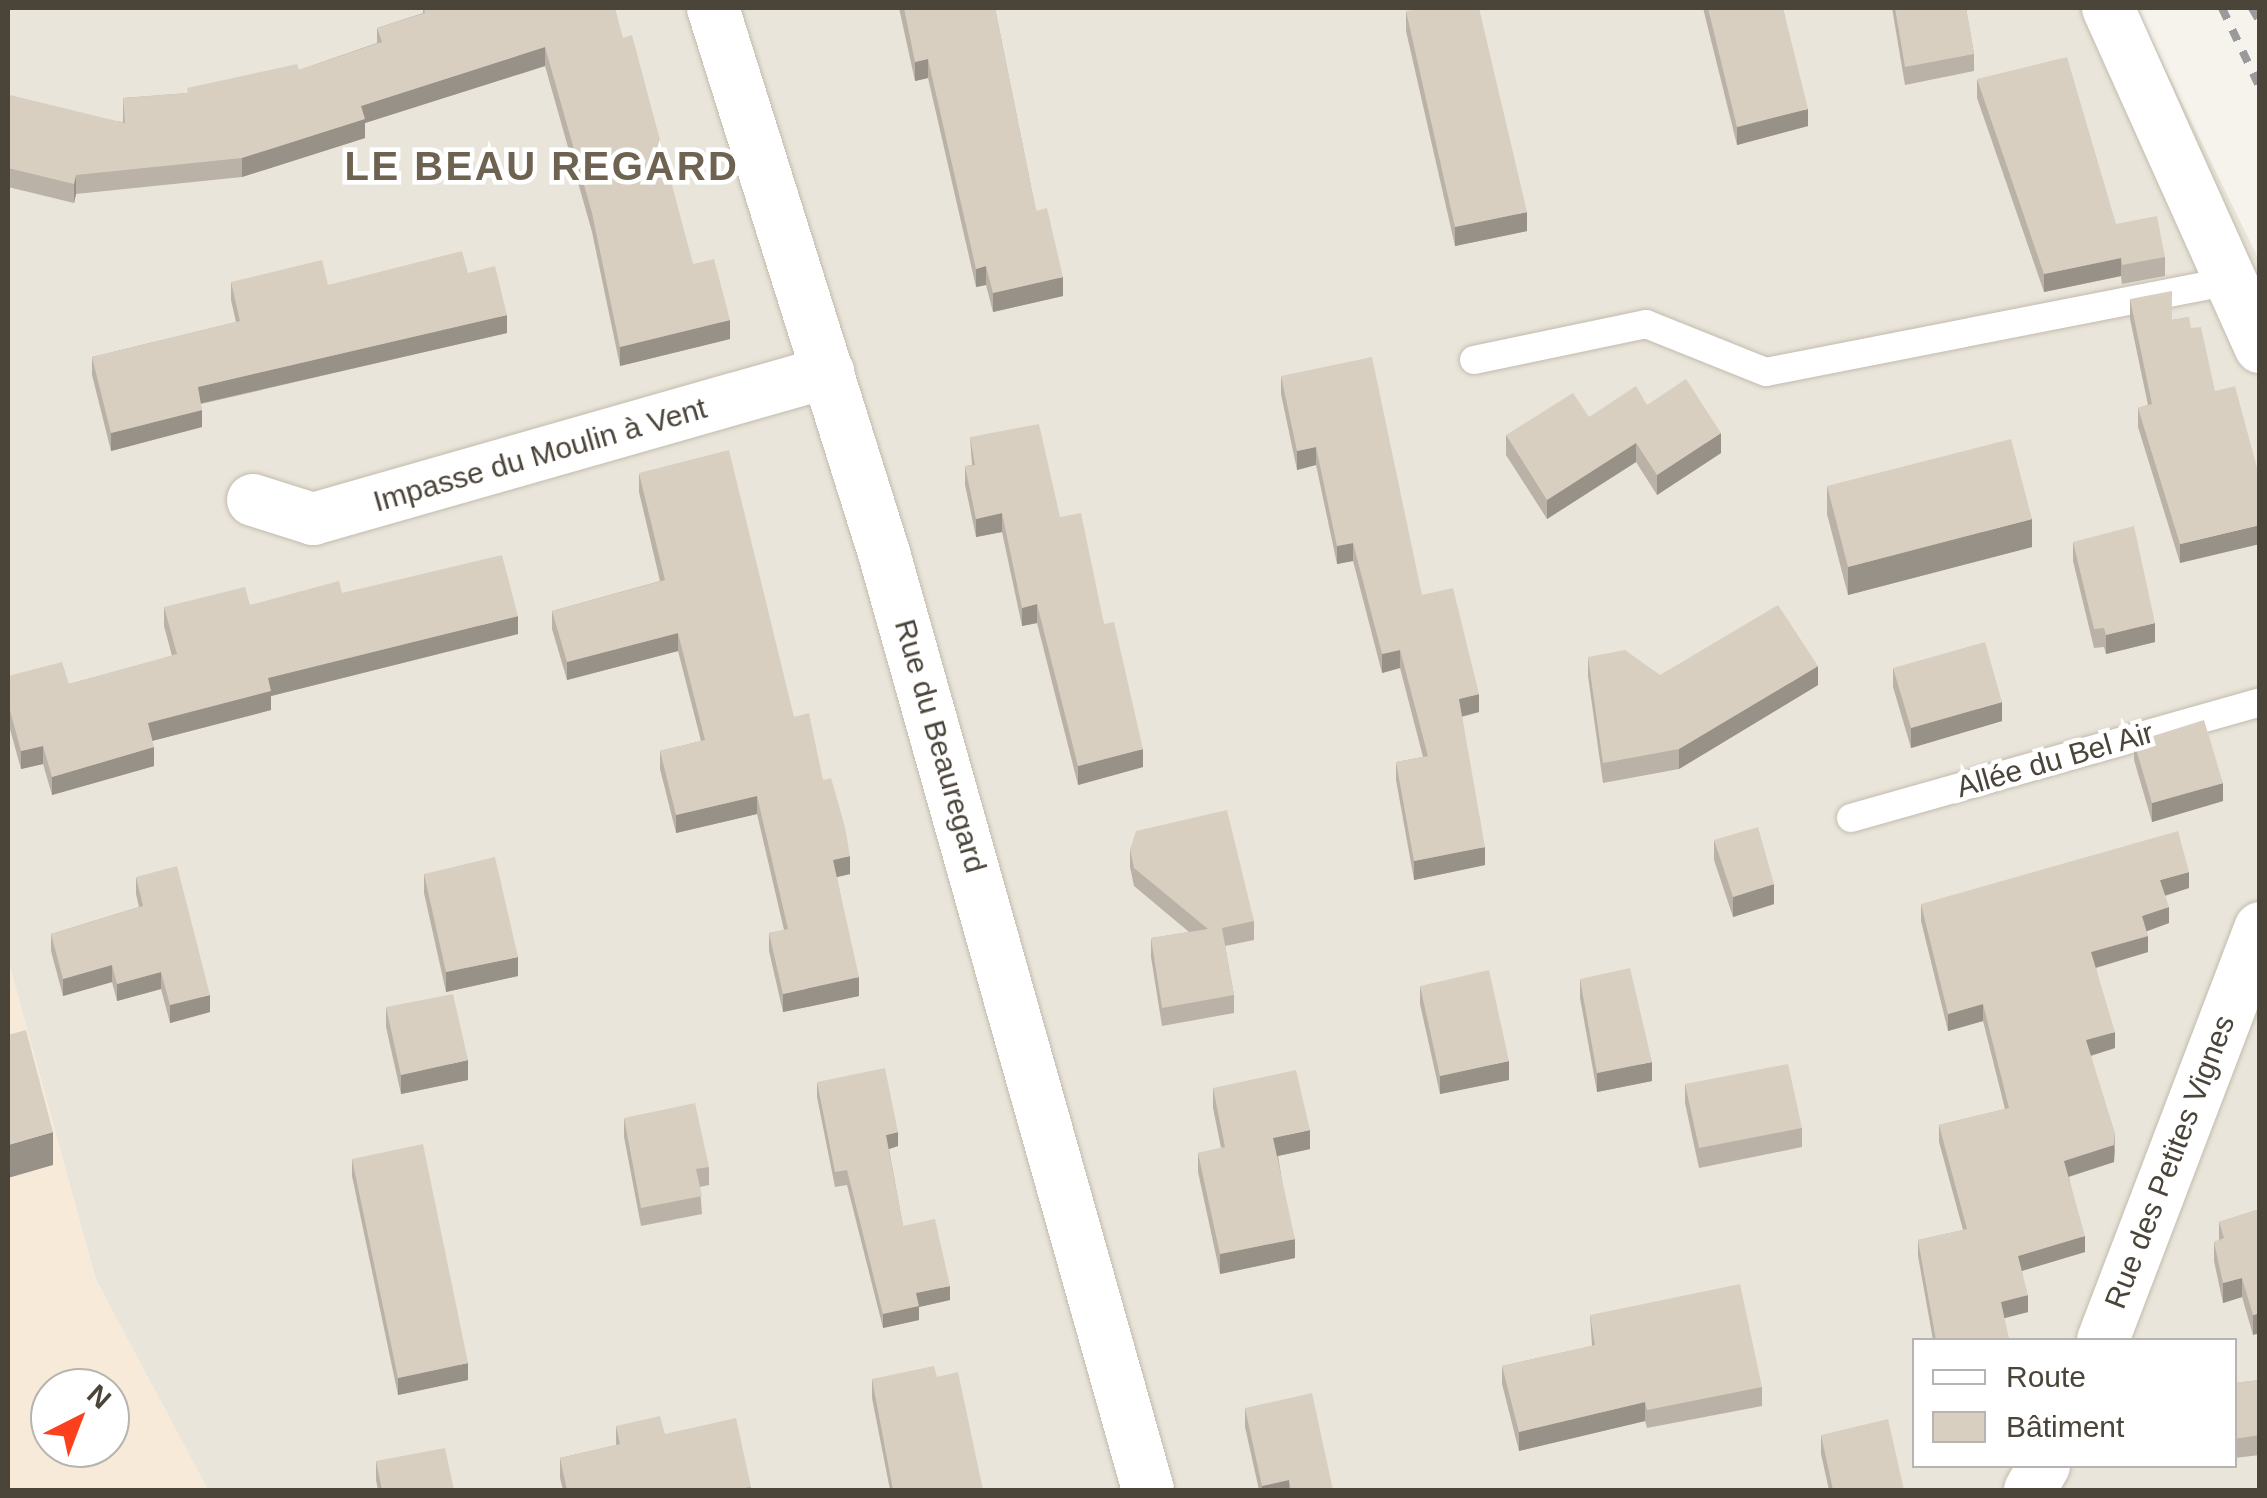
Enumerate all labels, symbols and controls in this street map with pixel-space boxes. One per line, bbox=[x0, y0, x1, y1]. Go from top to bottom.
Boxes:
district label: LE BEAU REGARD bbox=[344, 142, 740, 190]
street label: Impasse du Moulin à Vent bbox=[369, 390, 711, 520]
street label: Rue du Beauregard bbox=[887, 615, 993, 877]
street label: Allée du Bel Air bbox=[1951, 714, 2159, 806]
street label: Rue des Petites Vignes bbox=[2097, 1010, 2243, 1314]
legend bbox=[1912, 1338, 2237, 1468]
text: Route bbox=[2006, 1360, 2086, 1393]
north arrow bbox=[30, 1368, 130, 1468]
text: N bbox=[81, 1379, 117, 1415]
text: Bâtiment bbox=[2006, 1410, 2124, 1443]

